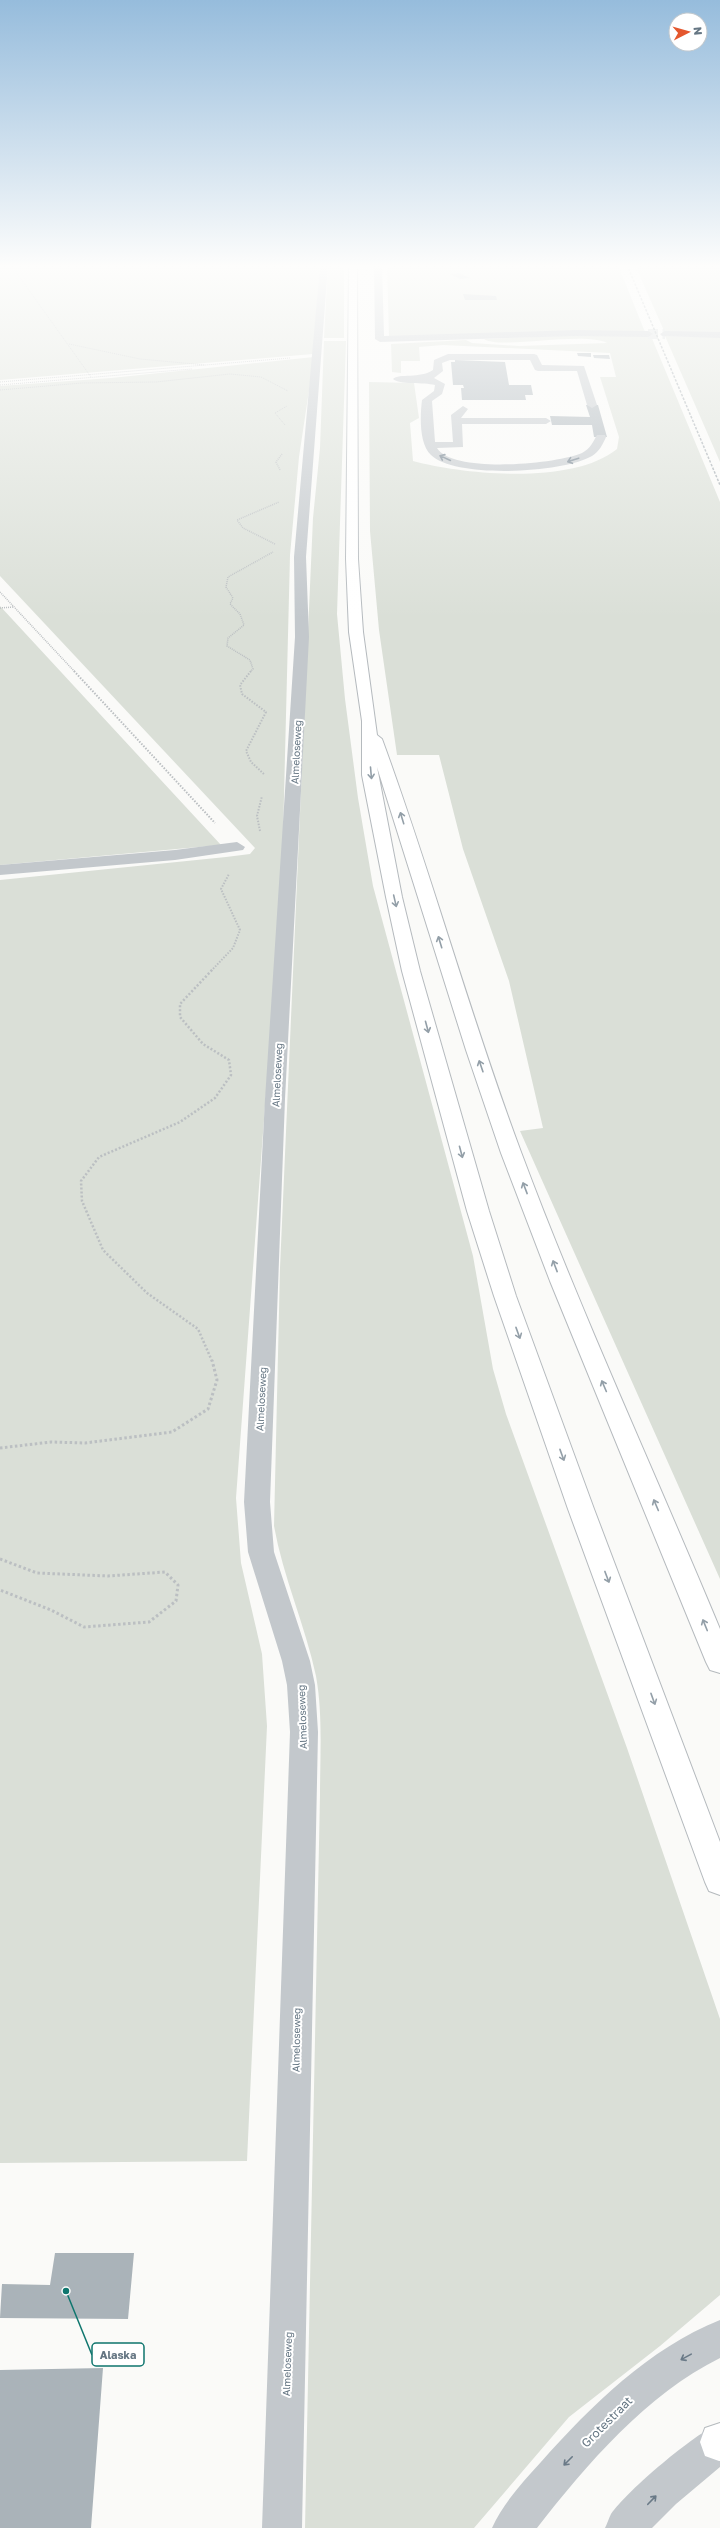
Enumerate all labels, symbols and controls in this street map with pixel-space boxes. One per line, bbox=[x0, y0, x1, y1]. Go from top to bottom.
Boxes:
north arrow bbox=[668, 12, 708, 52]
text: N bbox=[692, 26, 705, 36]
one-way arrow bbox=[439, 454, 451, 462]
one-way arrow bbox=[566, 457, 579, 464]
street label: Almeloseweg bbox=[288, 720, 304, 784]
one-way arrow bbox=[367, 767, 374, 780]
one-way arrow bbox=[398, 812, 405, 825]
one-way arrow bbox=[392, 894, 400, 907]
one-way arrow bbox=[436, 936, 443, 949]
one-way arrow bbox=[424, 1020, 431, 1033]
street label: Almeloseweg bbox=[269, 1043, 285, 1107]
one-way arrow bbox=[477, 1059, 484, 1072]
one-way arrow bbox=[458, 1146, 466, 1159]
one-way arrow bbox=[520, 1183, 528, 1195]
one-way arrow bbox=[550, 1260, 558, 1272]
one-way arrow bbox=[514, 1326, 522, 1338]
street label: Almeloseweg bbox=[253, 1367, 269, 1431]
one-way arrow bbox=[600, 1380, 608, 1392]
one-way arrow bbox=[558, 1449, 566, 1461]
one-way arrow bbox=[651, 1500, 659, 1512]
one-way arrow bbox=[603, 1571, 611, 1583]
one-way arrow bbox=[701, 1620, 709, 1632]
street label: Almeloseweg bbox=[295, 1685, 309, 1749]
one-way arrow bbox=[649, 1692, 657, 1704]
street label: Almeloseweg bbox=[289, 2008, 303, 2072]
street label: Almeloseweg bbox=[280, 2332, 294, 2396]
callout: Alaska bbox=[92, 2343, 144, 2366]
text: Alaska bbox=[100, 2348, 136, 2361]
one-way arrow bbox=[680, 2353, 692, 2361]
street label: Grotestraat bbox=[578, 2393, 635, 2450]
one-way arrow bbox=[563, 2456, 573, 2466]
one-way arrow bbox=[647, 2495, 657, 2505]

